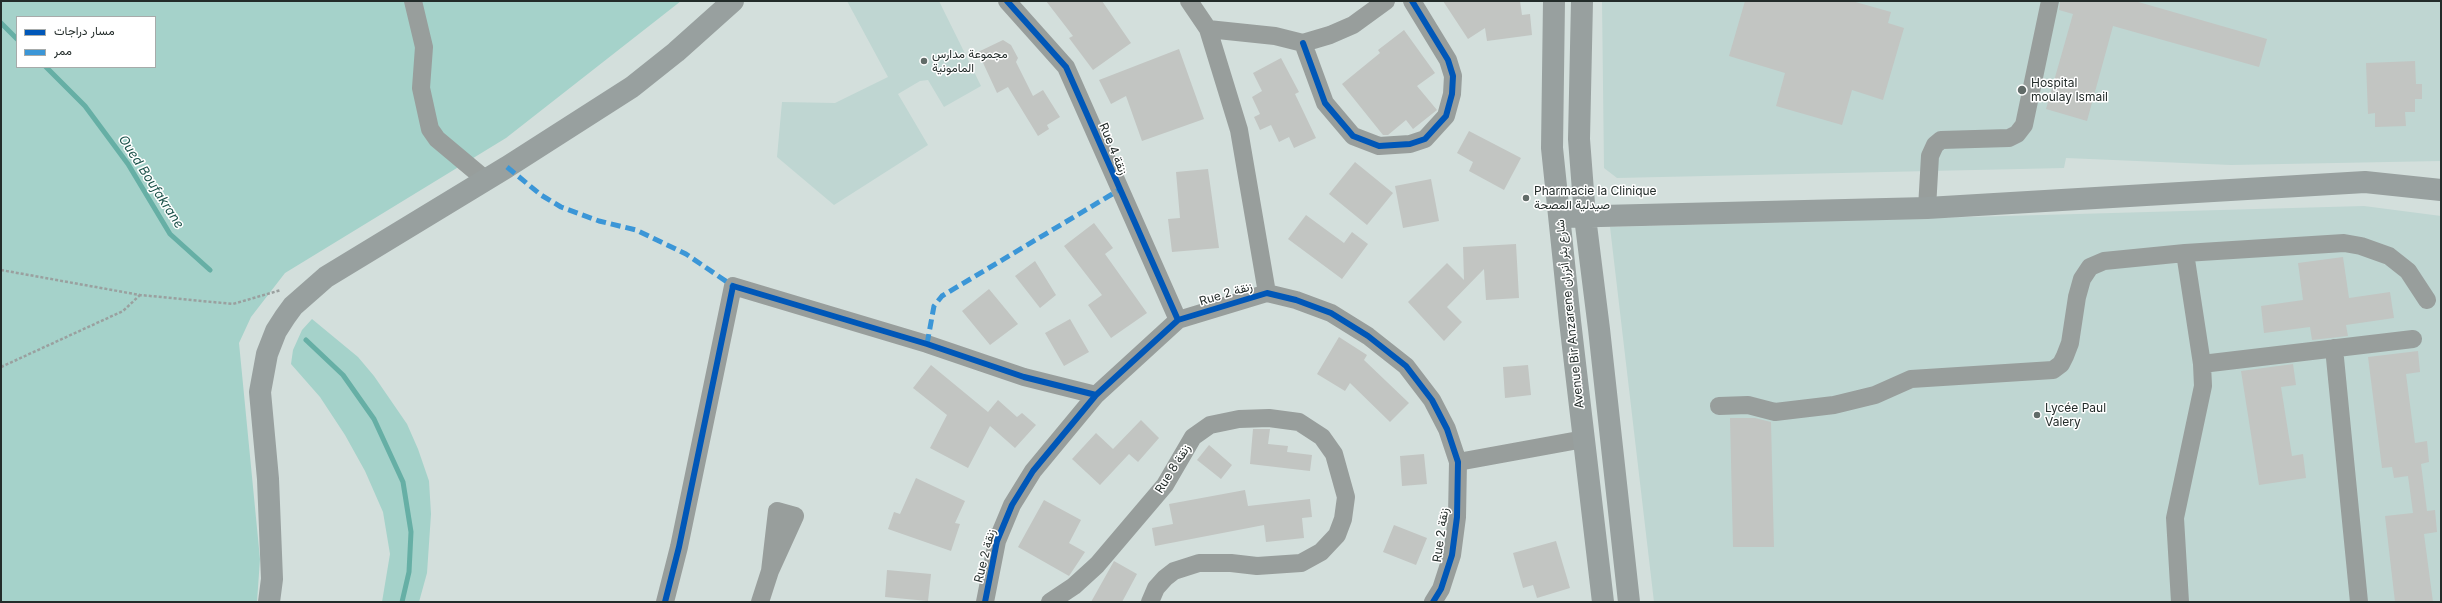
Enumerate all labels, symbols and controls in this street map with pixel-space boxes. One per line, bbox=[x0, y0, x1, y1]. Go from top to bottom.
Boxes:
legend bbox=[16, 16, 156, 68]
text: مسار دراجات bbox=[54, 23, 115, 38]
text: ممر bbox=[54, 43, 72, 58]
place label: مجموعة مدارس المامونية bbox=[932, 47, 1008, 75]
marker: مجموعة مدارس المامونية bbox=[919, 56, 929, 66]
place label: Hospital moulay Ismail bbox=[2031, 76, 2108, 104]
marker: Hospital moulay Ismail bbox=[2016, 84, 2028, 96]
street label: Rue 4 زنقة bbox=[1096, 121, 1130, 177]
water label: Oued Boufakrane bbox=[115, 132, 187, 232]
place label: Pharmacie la Clinique صيدلية المصحة bbox=[1534, 184, 1657, 212]
marker: Pharmacie la Clinique صيدلية المصحة bbox=[1521, 193, 1531, 203]
street label: Avenue Bir Anzarene شارع بئر أنزران bbox=[1553, 219, 1587, 409]
street label: Rue 2 زنقة bbox=[1198, 279, 1254, 309]
place label: Lycée Paul Valery bbox=[2045, 401, 2106, 429]
marker: Lycée Paul Valery bbox=[2032, 410, 2042, 420]
street label: Rue 8 زنقة bbox=[1152, 442, 1194, 496]
street label: Rue 2 زنقة bbox=[1430, 507, 1452, 563]
street label: Rue 2 زنقة bbox=[971, 528, 999, 584]

